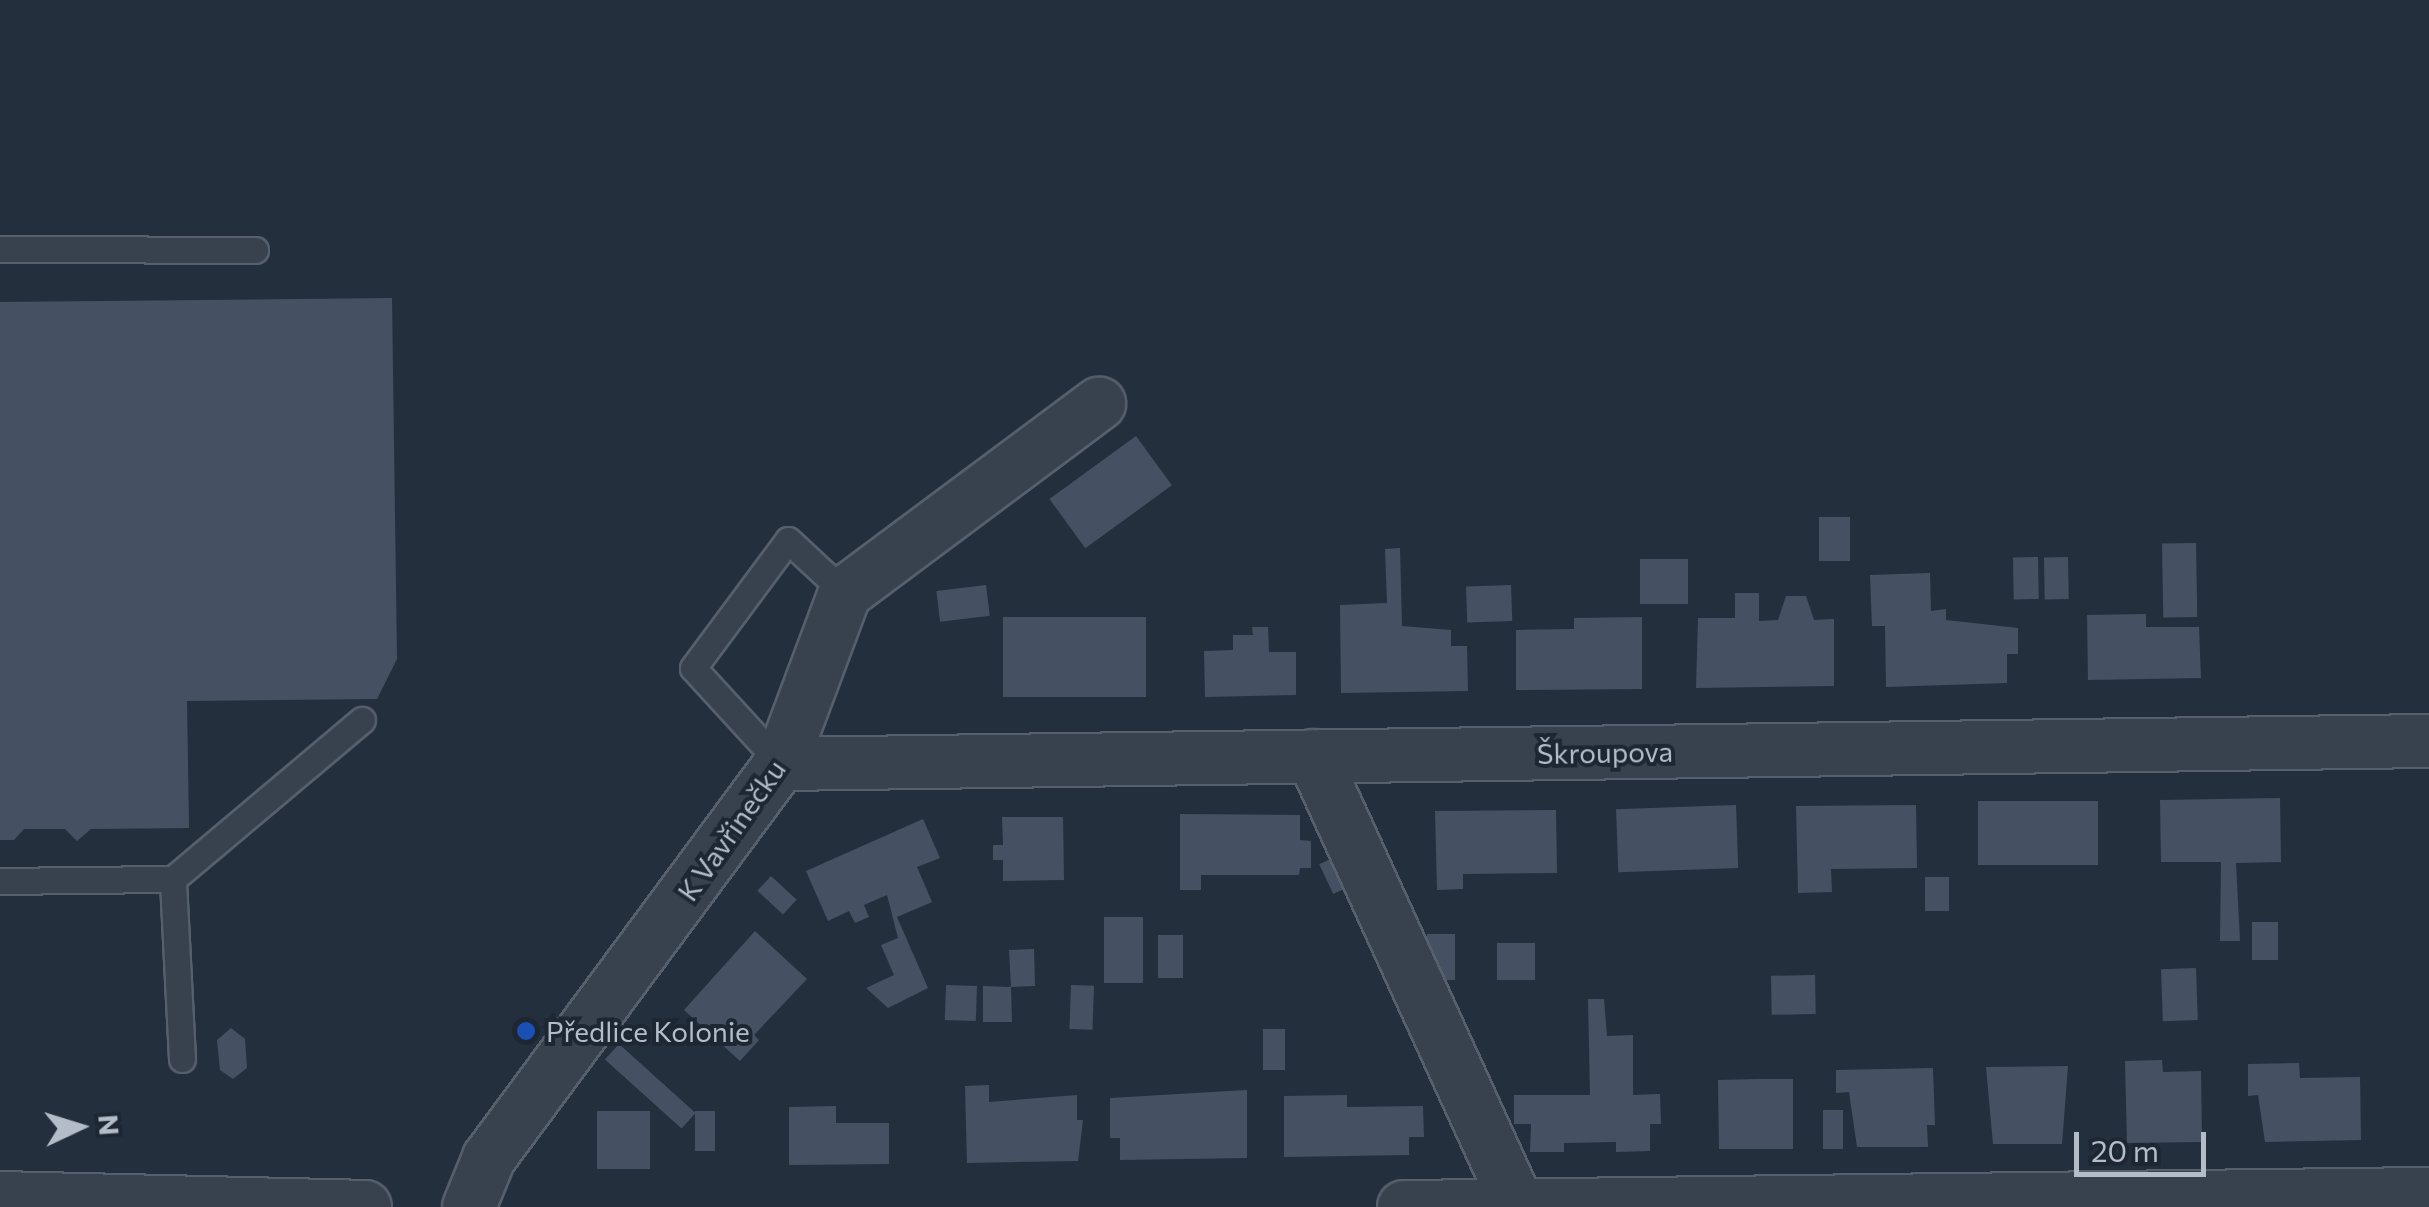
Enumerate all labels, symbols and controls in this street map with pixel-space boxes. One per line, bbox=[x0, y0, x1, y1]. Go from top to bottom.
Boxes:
street label: Škroupova bbox=[1537, 734, 1673, 770]
street label: K Vavřinečku bbox=[670, 753, 792, 907]
place label: Předlice Kolonie bbox=[546, 1014, 750, 1048]
marker: Předlice Kolonie bbox=[515, 1020, 537, 1042]
north arrow bbox=[30, 1077, 130, 1177]
scale bar bbox=[2079, 1112, 2212, 1174]
text: N bbox=[92, 1113, 128, 1137]
text: 20 m bbox=[2091, 1131, 2159, 1168]

